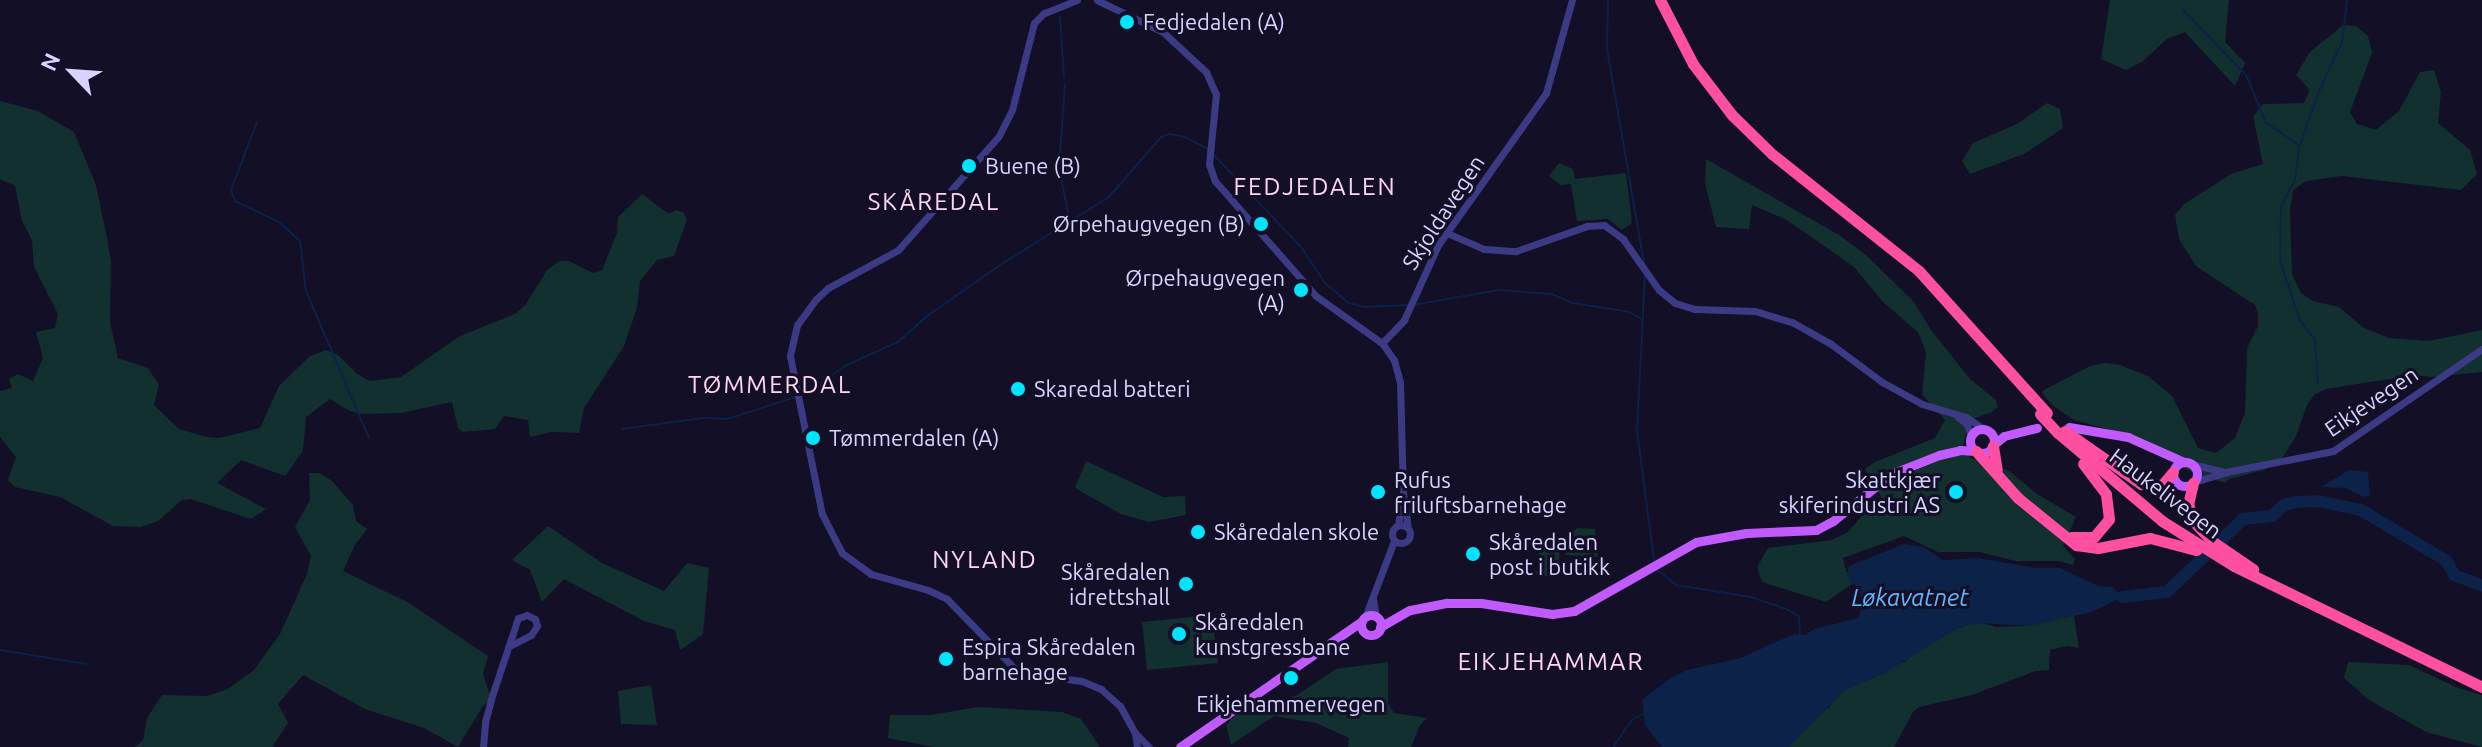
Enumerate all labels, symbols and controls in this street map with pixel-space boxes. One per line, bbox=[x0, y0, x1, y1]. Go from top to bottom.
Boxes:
place label: Fedjedalen (A) bbox=[1143, 9, 1285, 35]
marker: Fedjedalen (A) bbox=[1118, 13, 1136, 31]
north arrow bbox=[32, 32, 112, 112]
text: N bbox=[35, 49, 65, 74]
street label: Skjoldavegen bbox=[1396, 150, 1490, 274]
place label: Buene (B) bbox=[985, 153, 1081, 179]
marker: Buene (B) bbox=[960, 157, 978, 175]
district label: FEDJEDALEN bbox=[1233, 173, 1397, 201]
district label: SKÅREDAL bbox=[868, 188, 1000, 216]
place label: Ørpehaugvegen (B) bbox=[1053, 211, 1245, 237]
marker: Ørpehaugvegen (B) bbox=[1252, 215, 1270, 233]
place label: Ørpehaugvegen (A) bbox=[1125, 264, 1285, 316]
marker: Ørpehaugvegen (A) bbox=[1292, 281, 1310, 299]
street label: Eikjevegen bbox=[2319, 360, 2423, 442]
district label: TØMMERDAL bbox=[688, 371, 852, 399]
place label: Skaredal batteri bbox=[1034, 376, 1191, 402]
marker: Skaredal batteri bbox=[1009, 380, 1027, 398]
place label: Tømmerdalen (A) bbox=[829, 425, 999, 451]
marker: Tømmerdalen (A) bbox=[804, 429, 822, 447]
street label: Haukelivegen bbox=[2105, 442, 2227, 544]
place label: Rufus friluftsbarnehage bbox=[1394, 466, 1567, 518]
place label: Skattkjær skiferindustri AS bbox=[1779, 466, 1940, 518]
marker: Rufus friluftsbarnehage bbox=[1369, 483, 1387, 501]
marker: Skattkjær skiferindustri AS bbox=[1947, 483, 1965, 501]
place label: Skåredalen skole bbox=[1214, 519, 1379, 545]
marker: Skåredalen skole bbox=[1189, 523, 1207, 541]
place label: Skåredalen post i butikk bbox=[1489, 528, 1610, 580]
marker: Skåredalen post i butikk bbox=[1464, 545, 1482, 563]
district label: NYLAND bbox=[932, 546, 1038, 574]
place label: Skåredalen idrettshall bbox=[1061, 558, 1170, 610]
marker: Skåredalen idrettshall bbox=[1177, 575, 1195, 593]
water label: Løkavatnet bbox=[1851, 584, 1969, 612]
place label: Skåredalen kunstgressbane bbox=[1195, 608, 1350, 660]
marker: Skåredalen kunstgressbane bbox=[1170, 625, 1188, 643]
place label: Espira Skåredalen barnehage bbox=[962, 633, 1136, 684]
district label: EIKJEHAMMAR bbox=[1458, 648, 1644, 676]
marker: Espira Skåredalen barnehage bbox=[937, 650, 955, 668]
marker: Eikjehammervegen bbox=[1282, 669, 1300, 687]
place label: Eikjehammervegen bbox=[1196, 691, 1386, 717]

